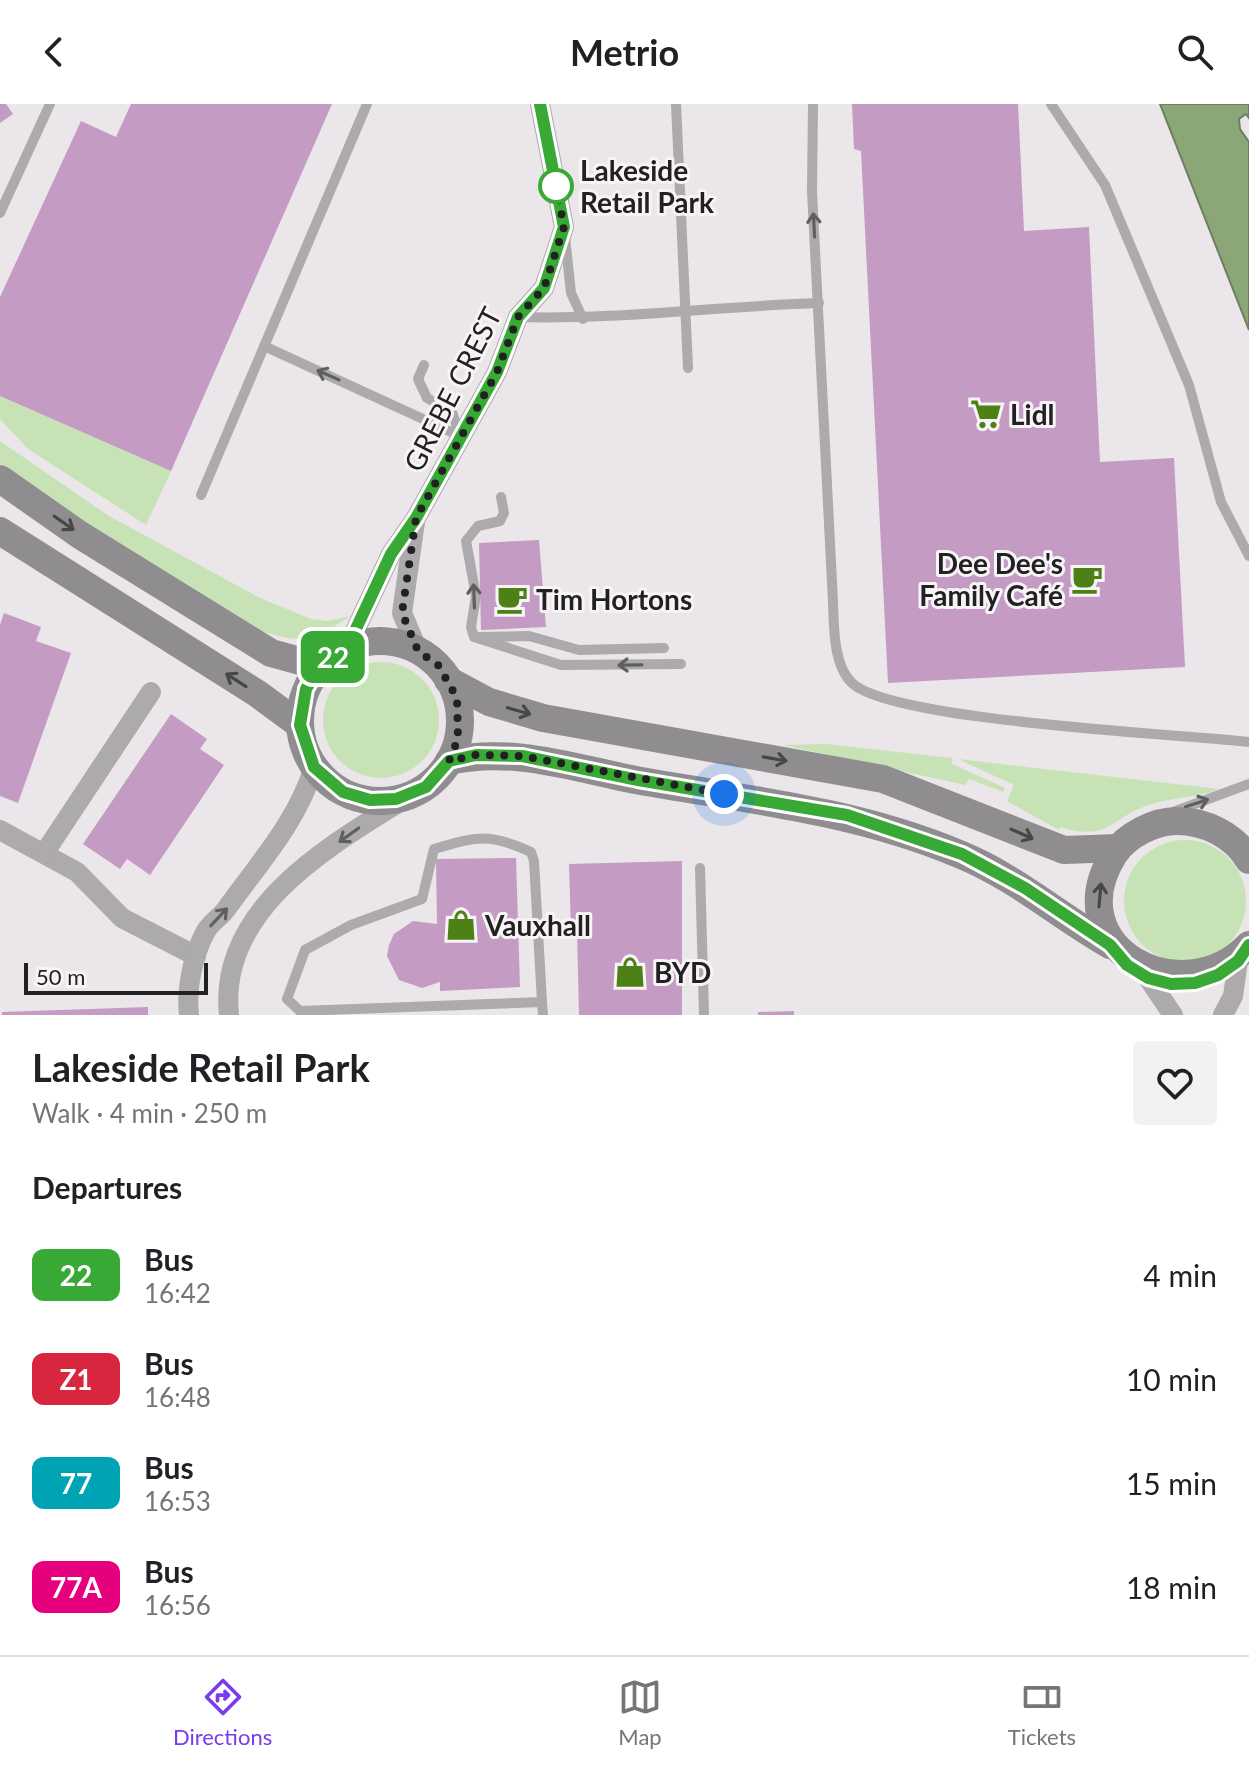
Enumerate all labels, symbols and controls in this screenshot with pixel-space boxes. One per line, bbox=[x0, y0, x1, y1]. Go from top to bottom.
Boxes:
icon: back bbox=[32, 30, 76, 74]
text: Metrio bbox=[570, 30, 679, 74]
icon: search bbox=[1173, 30, 1217, 74]
place label: Lakeside Retail Park bbox=[580, 153, 714, 219]
marker: Lakeside Retail Park bbox=[539, 169, 573, 203]
one-way arrow bbox=[806, 212, 821, 239]
street label: GREBE CREST bbox=[396, 301, 508, 477]
one-way arrow bbox=[316, 367, 340, 382]
supermarket icon: Lidl bbox=[969, 397, 1003, 431]
place label: Lidl bbox=[1010, 397, 1055, 431]
one-way arrow bbox=[53, 515, 75, 531]
place label: Dee Dee's Family Café bbox=[919, 546, 1063, 612]
cafe icon: Dee Dee's Family Café bbox=[1070, 562, 1104, 596]
cafe icon: Tim Hortons bbox=[495, 582, 529, 616]
place label: Tim Hortons bbox=[536, 582, 692, 616]
one-way arrow bbox=[466, 583, 482, 609]
line badge: 22 bbox=[297, 631, 369, 683]
text: 22 bbox=[317, 640, 349, 674]
one-way arrow bbox=[617, 657, 644, 672]
one-way arrow bbox=[225, 672, 248, 688]
one-way arrow bbox=[506, 704, 532, 719]
one-way arrow bbox=[762, 752, 787, 767]
your location bbox=[704, 774, 744, 814]
one-way arrow bbox=[1185, 795, 1210, 810]
one-way arrow bbox=[338, 827, 360, 843]
one-way arrow bbox=[1010, 827, 1034, 842]
one-way arrow bbox=[1093, 882, 1108, 909]
one-way arrow bbox=[209, 907, 228, 927]
shop icon: Vauxhall bbox=[444, 908, 478, 942]
place label: Vauxhall bbox=[484, 908, 591, 942]
shop icon: BYD bbox=[613, 955, 647, 989]
place label: BYD bbox=[654, 955, 711, 989]
scale bar bbox=[24, 959, 208, 995]
text: 50 m bbox=[36, 963, 85, 990]
button: heart bbox=[1133, 1041, 1217, 1125]
text: Lakeside Retail Park bbox=[32, 1044, 370, 1090]
text: Walk · 4 min · 250 m bbox=[32, 1097, 267, 1129]
text: Departures bbox=[32, 1169, 182, 1205]
text: Bus bbox=[144, 1241, 194, 1277]
text: 4 min bbox=[1143, 1257, 1217, 1293]
text: 22 bbox=[60, 1258, 92, 1292]
text: 16:42 bbox=[144, 1277, 211, 1309]
text: Bus bbox=[144, 1345, 194, 1381]
text: 10 min bbox=[1126, 1361, 1217, 1397]
text: Z1 bbox=[59, 1362, 93, 1396]
text: 16:48 bbox=[144, 1381, 211, 1413]
text: Bus bbox=[144, 1449, 194, 1485]
text: 15 min bbox=[1126, 1465, 1217, 1501]
text: 77 bbox=[60, 1466, 92, 1500]
text: 16:53 bbox=[144, 1485, 211, 1517]
text: Bus bbox=[144, 1553, 194, 1589]
text: 18 min bbox=[1126, 1569, 1217, 1605]
text: 77A bbox=[50, 1570, 102, 1604]
text: 16:56 bbox=[144, 1589, 211, 1621]
tab: Directions bbox=[173, 1675, 272, 1750]
tab: Map bbox=[618, 1675, 662, 1750]
tab: Tickets bbox=[1008, 1675, 1076, 1750]

